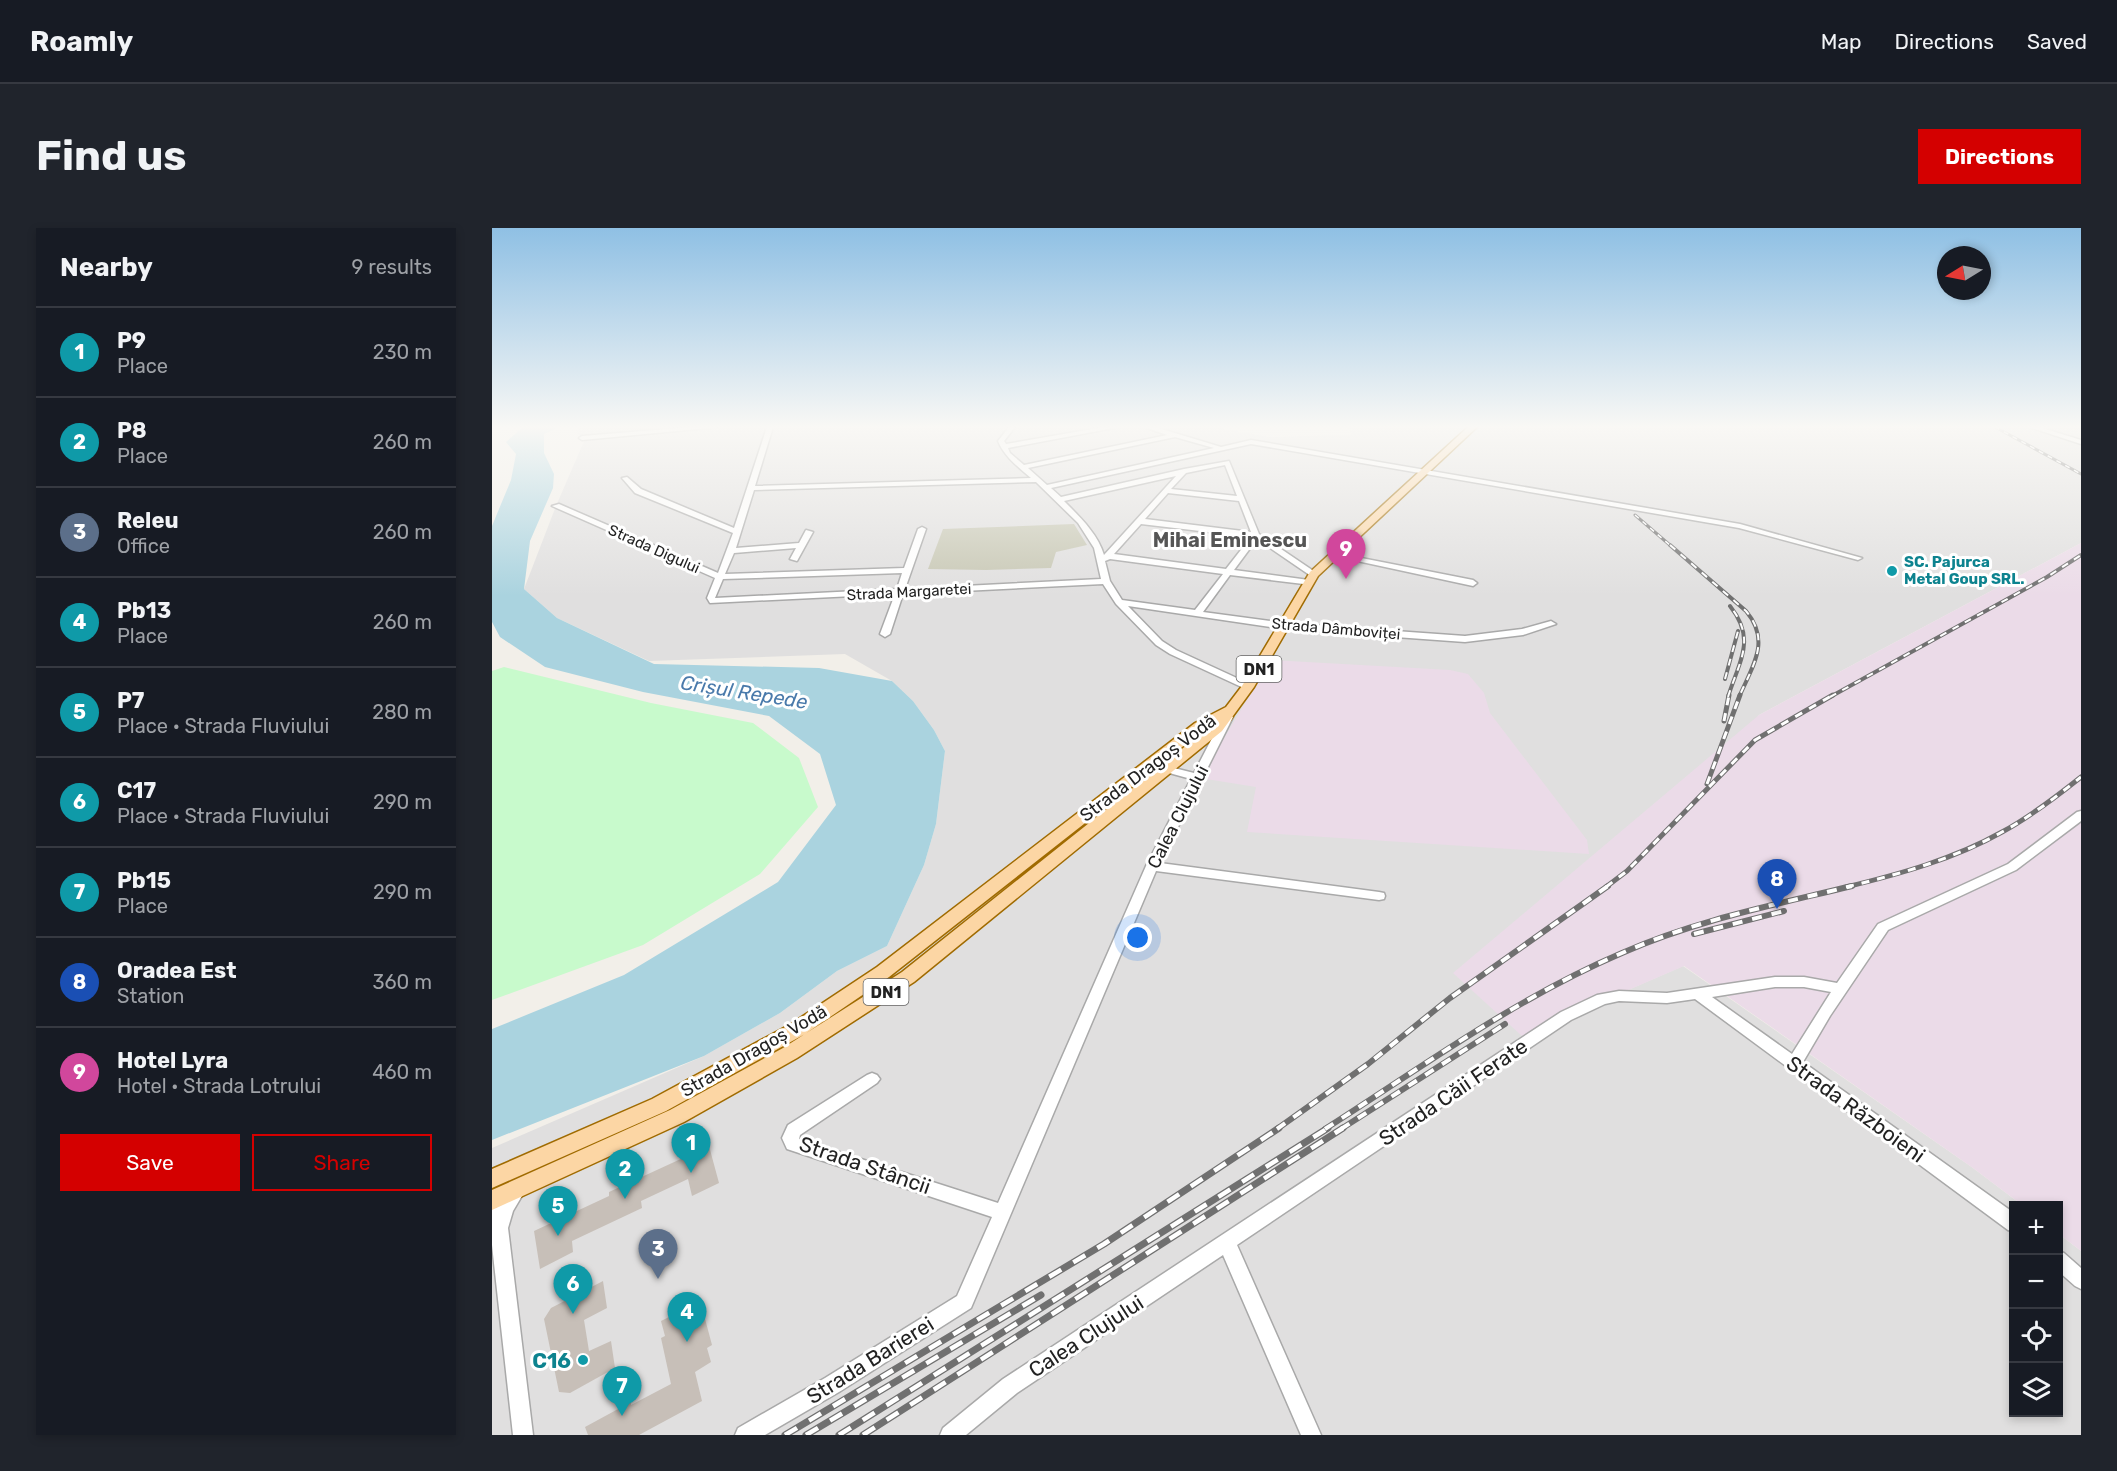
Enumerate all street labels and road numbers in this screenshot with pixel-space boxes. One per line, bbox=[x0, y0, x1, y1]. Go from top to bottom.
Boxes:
street label: Strada Digului bbox=[605, 521, 703, 577]
street label: Strada Margaretei bbox=[846, 580, 972, 604]
street label: Strada Dâmboviței bbox=[1271, 614, 1401, 644]
road number: DN1 bbox=[1236, 656, 1281, 682]
street label: Strada Dragoș Vodă bbox=[1076, 710, 1220, 826]
street label: Calea Clujului bbox=[1143, 762, 1213, 872]
road number: DN1 bbox=[864, 979, 908, 1005]
street label: Strada Dragoș Vodă bbox=[677, 1000, 831, 1102]
street label: Strada Căii Ferate bbox=[1374, 1033, 1532, 1151]
street label: Strada Războieni bbox=[1782, 1050, 1930, 1168]
street label: Strada Stâncii bbox=[796, 1131, 934, 1199]
street label: Calea Clujului bbox=[1024, 1290, 1148, 1382]
street label: Strada Barierei bbox=[802, 1311, 938, 1409]

